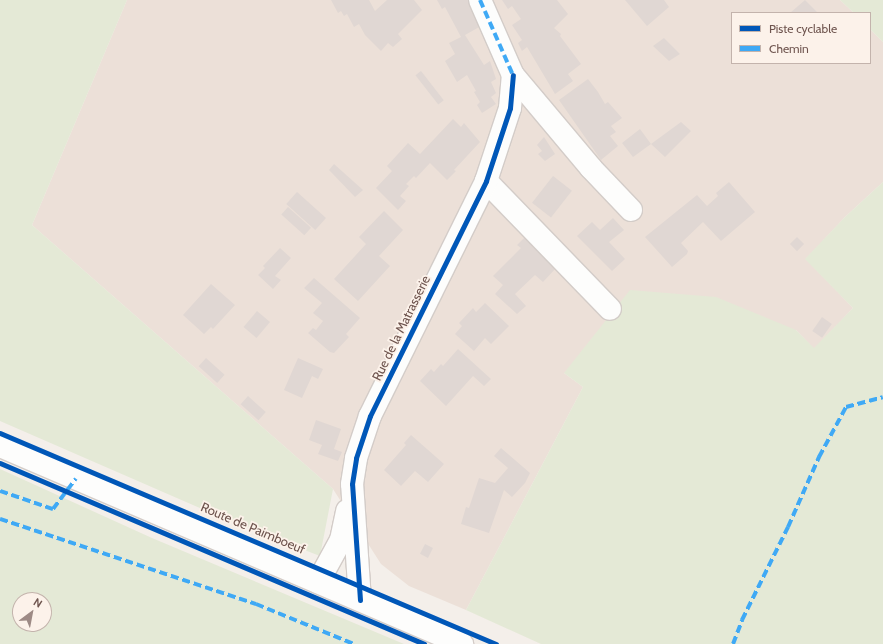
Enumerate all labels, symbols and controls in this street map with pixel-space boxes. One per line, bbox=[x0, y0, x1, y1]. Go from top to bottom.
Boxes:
legend bbox=[731, 12, 871, 64]
text: Piste cyclable bbox=[769, 21, 837, 36]
text: Chemin bbox=[769, 41, 809, 56]
street label: Rue de la Matrasserie bbox=[369, 273, 433, 383]
street label: Route de Paimboeuf bbox=[198, 499, 308, 557]
north arrow bbox=[12, 592, 52, 632]
text: N bbox=[31, 595, 45, 611]

